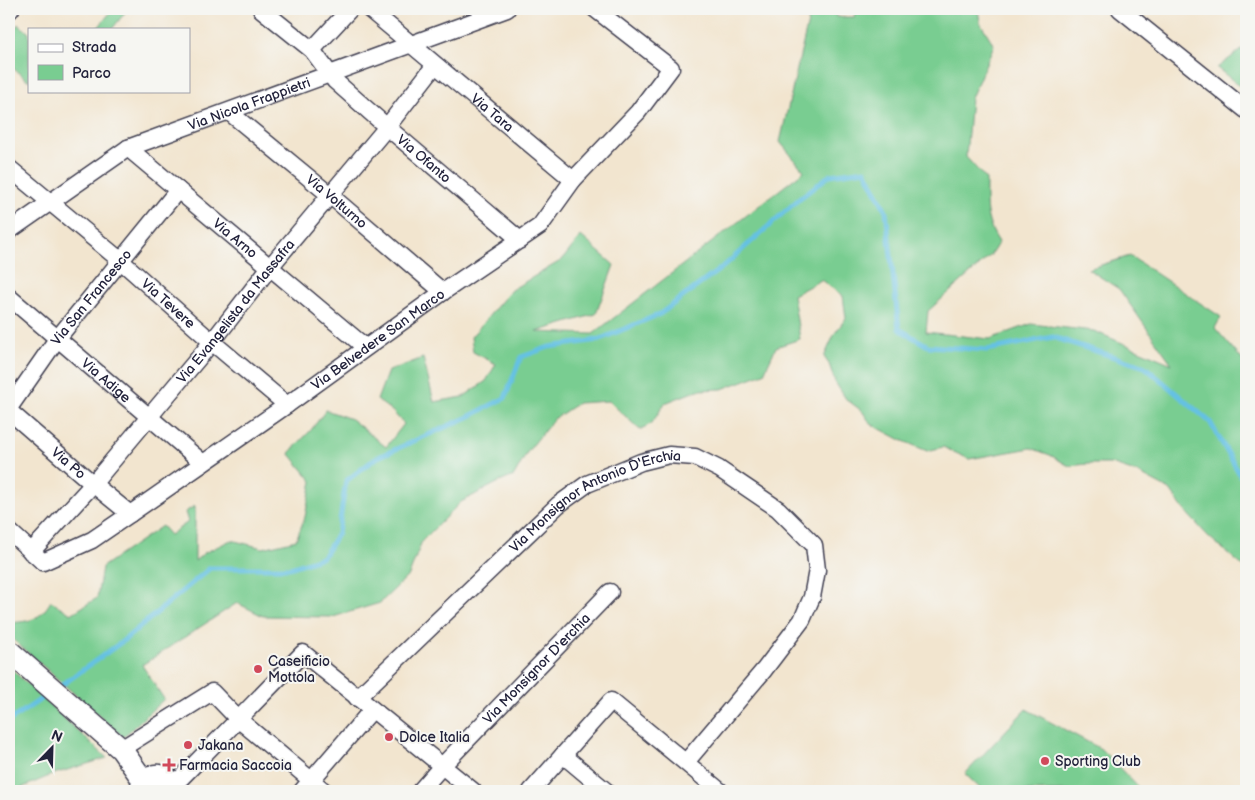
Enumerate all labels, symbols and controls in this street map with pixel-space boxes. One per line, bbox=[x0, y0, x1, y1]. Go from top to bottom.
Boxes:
legend bbox=[28, 28, 190, 92]
text: Strada bbox=[72, 38, 116, 57]
text: Parco bbox=[72, 64, 111, 83]
street label: Via Nicola Frappietri bbox=[185, 73, 313, 134]
street label: Via Tara bbox=[467, 90, 517, 135]
street label: Via Ofanto bbox=[393, 131, 455, 186]
street label: Via Volturno bbox=[303, 171, 371, 232]
street label: Via Arno bbox=[209, 214, 261, 262]
street label: Via Evangelista da Massafra bbox=[173, 236, 298, 387]
street label: Via San Francesco bbox=[47, 246, 135, 348]
street label: Via Tevere bbox=[138, 275, 199, 332]
street label: Via Belvedere San Marco bbox=[308, 285, 448, 393]
street label: Via Adige bbox=[78, 354, 134, 406]
street label: Via Po bbox=[48, 443, 89, 482]
street label: Via Monsignor Antonio D'Erchia bbox=[506, 446, 682, 556]
street label: Via Monsignor D'erchia bbox=[479, 609, 594, 727]
place label: Caseificio Mottola bbox=[268, 653, 330, 686]
marker: Caseificio Mottola bbox=[252, 663, 264, 675]
north arrow bbox=[28, 722, 78, 772]
text: N bbox=[49, 727, 65, 746]
place label: Dolce Italia bbox=[399, 729, 470, 746]
marker: Dolce Italia bbox=[383, 731, 395, 743]
place label: Jakana bbox=[198, 737, 243, 754]
marker: Jakana bbox=[182, 739, 194, 751]
place label: Sporting Club bbox=[1055, 753, 1141, 770]
marker: Sporting Club bbox=[1039, 755, 1051, 767]
place label: Farmacia Saccoia bbox=[179, 757, 292, 774]
marker: Farmacia Saccoia bbox=[163, 759, 175, 771]

